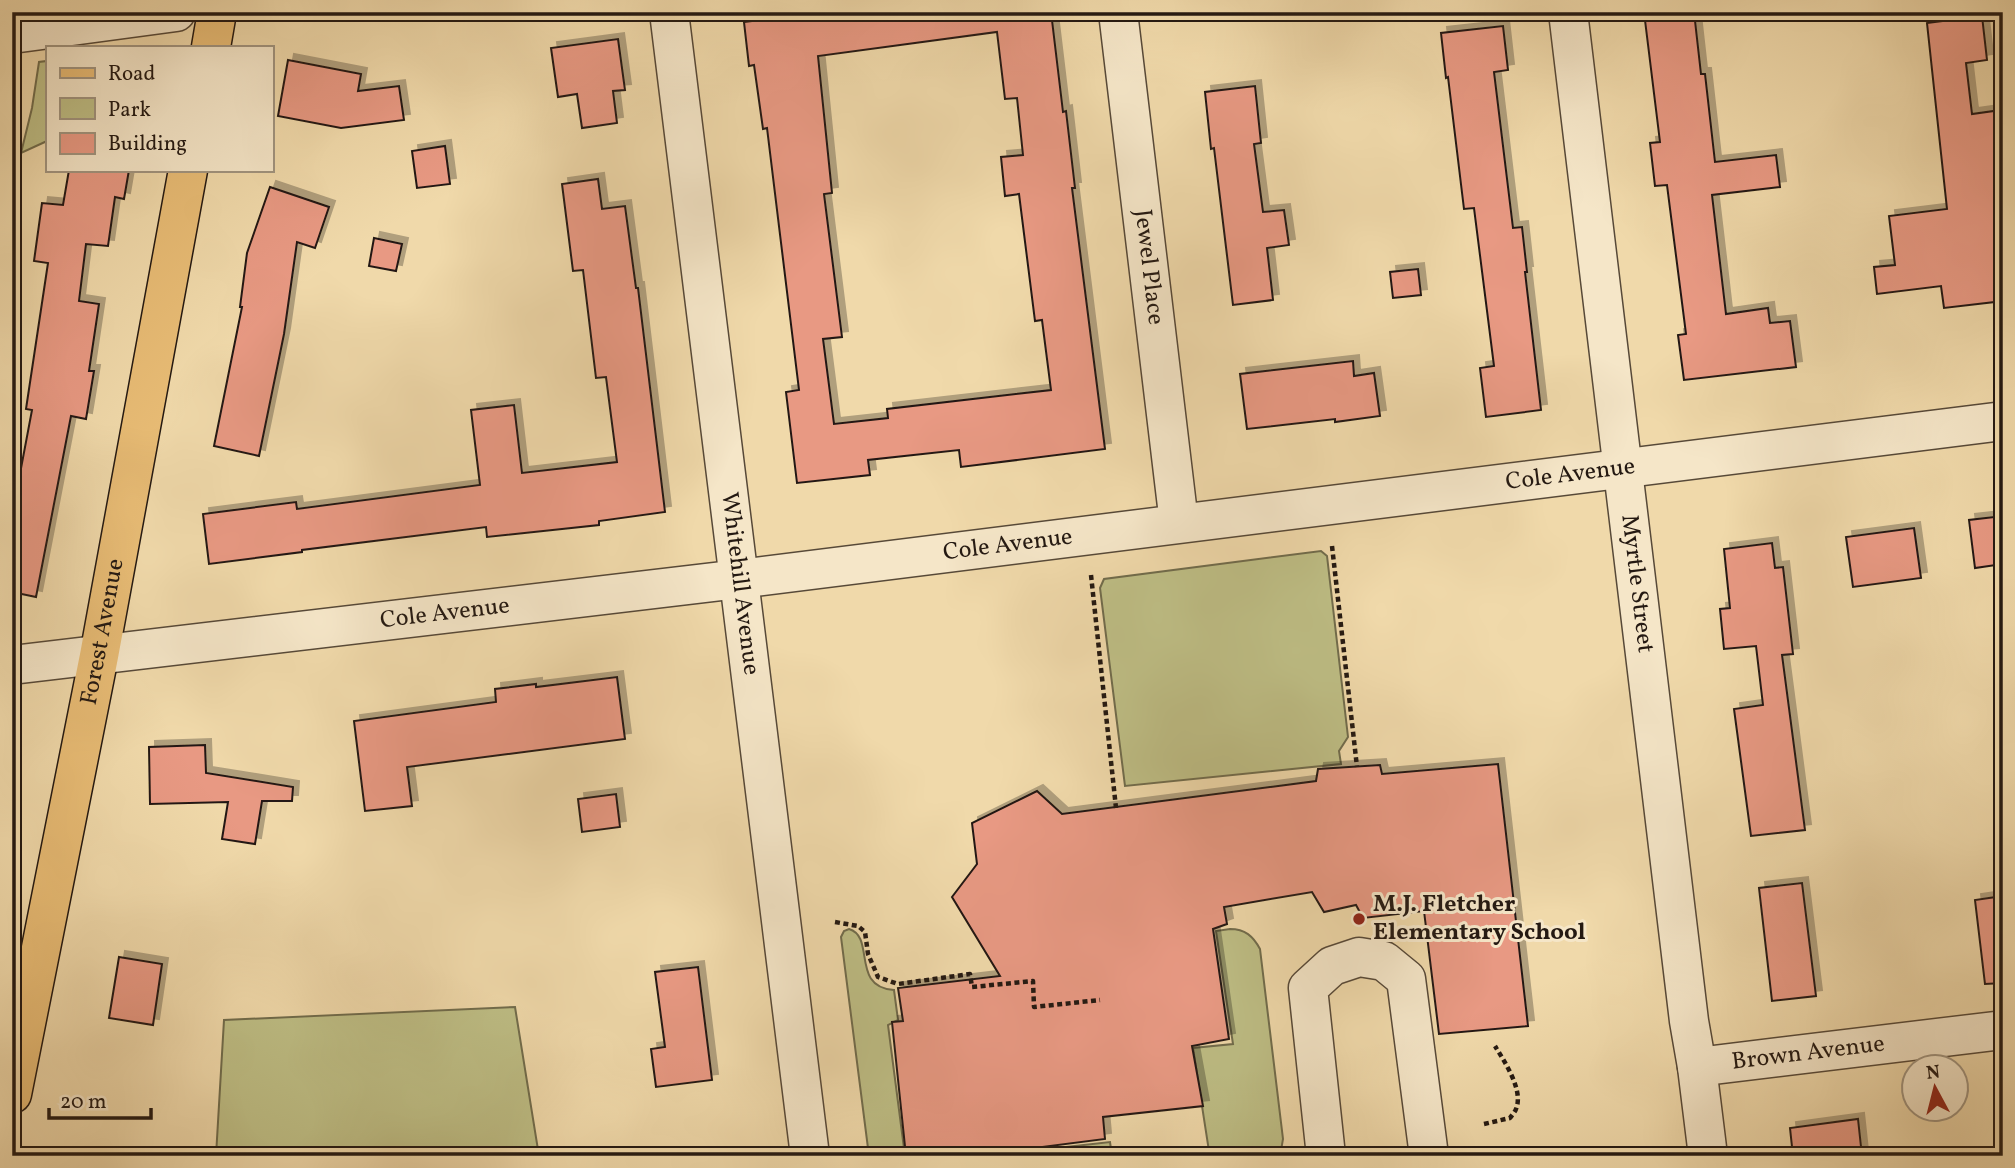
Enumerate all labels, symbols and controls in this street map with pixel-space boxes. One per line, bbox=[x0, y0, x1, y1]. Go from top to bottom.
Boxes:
legend bbox=[46, 46, 273, 172]
text: Road bbox=[108, 60, 155, 89]
text: Park bbox=[108, 96, 151, 125]
text: Building bbox=[108, 130, 187, 159]
street label: Jewel Place bbox=[1125, 208, 1172, 327]
street label: Cole Avenue bbox=[1504, 450, 1637, 500]
street label: Whitehill Avenue bbox=[711, 490, 768, 677]
street label: Myrtle Street bbox=[1611, 513, 1662, 655]
street label: Cole Avenue bbox=[941, 520, 1075, 570]
street label: Forest Avenue bbox=[73, 556, 134, 708]
street label: Cole Avenue bbox=[378, 589, 512, 638]
place label: M.J. Fletcher Elementary School bbox=[1373, 888, 1586, 950]
marker: M.J. Fletcher Elementary School bbox=[1351, 911, 1367, 927]
street label: Brown Avenue bbox=[1730, 1027, 1887, 1080]
north arrow bbox=[1899, 1052, 1969, 1122]
text: N bbox=[1925, 1059, 1942, 1087]
scale bar bbox=[49, 1077, 150, 1121]
text: 20 m bbox=[60, 1088, 106, 1117]

